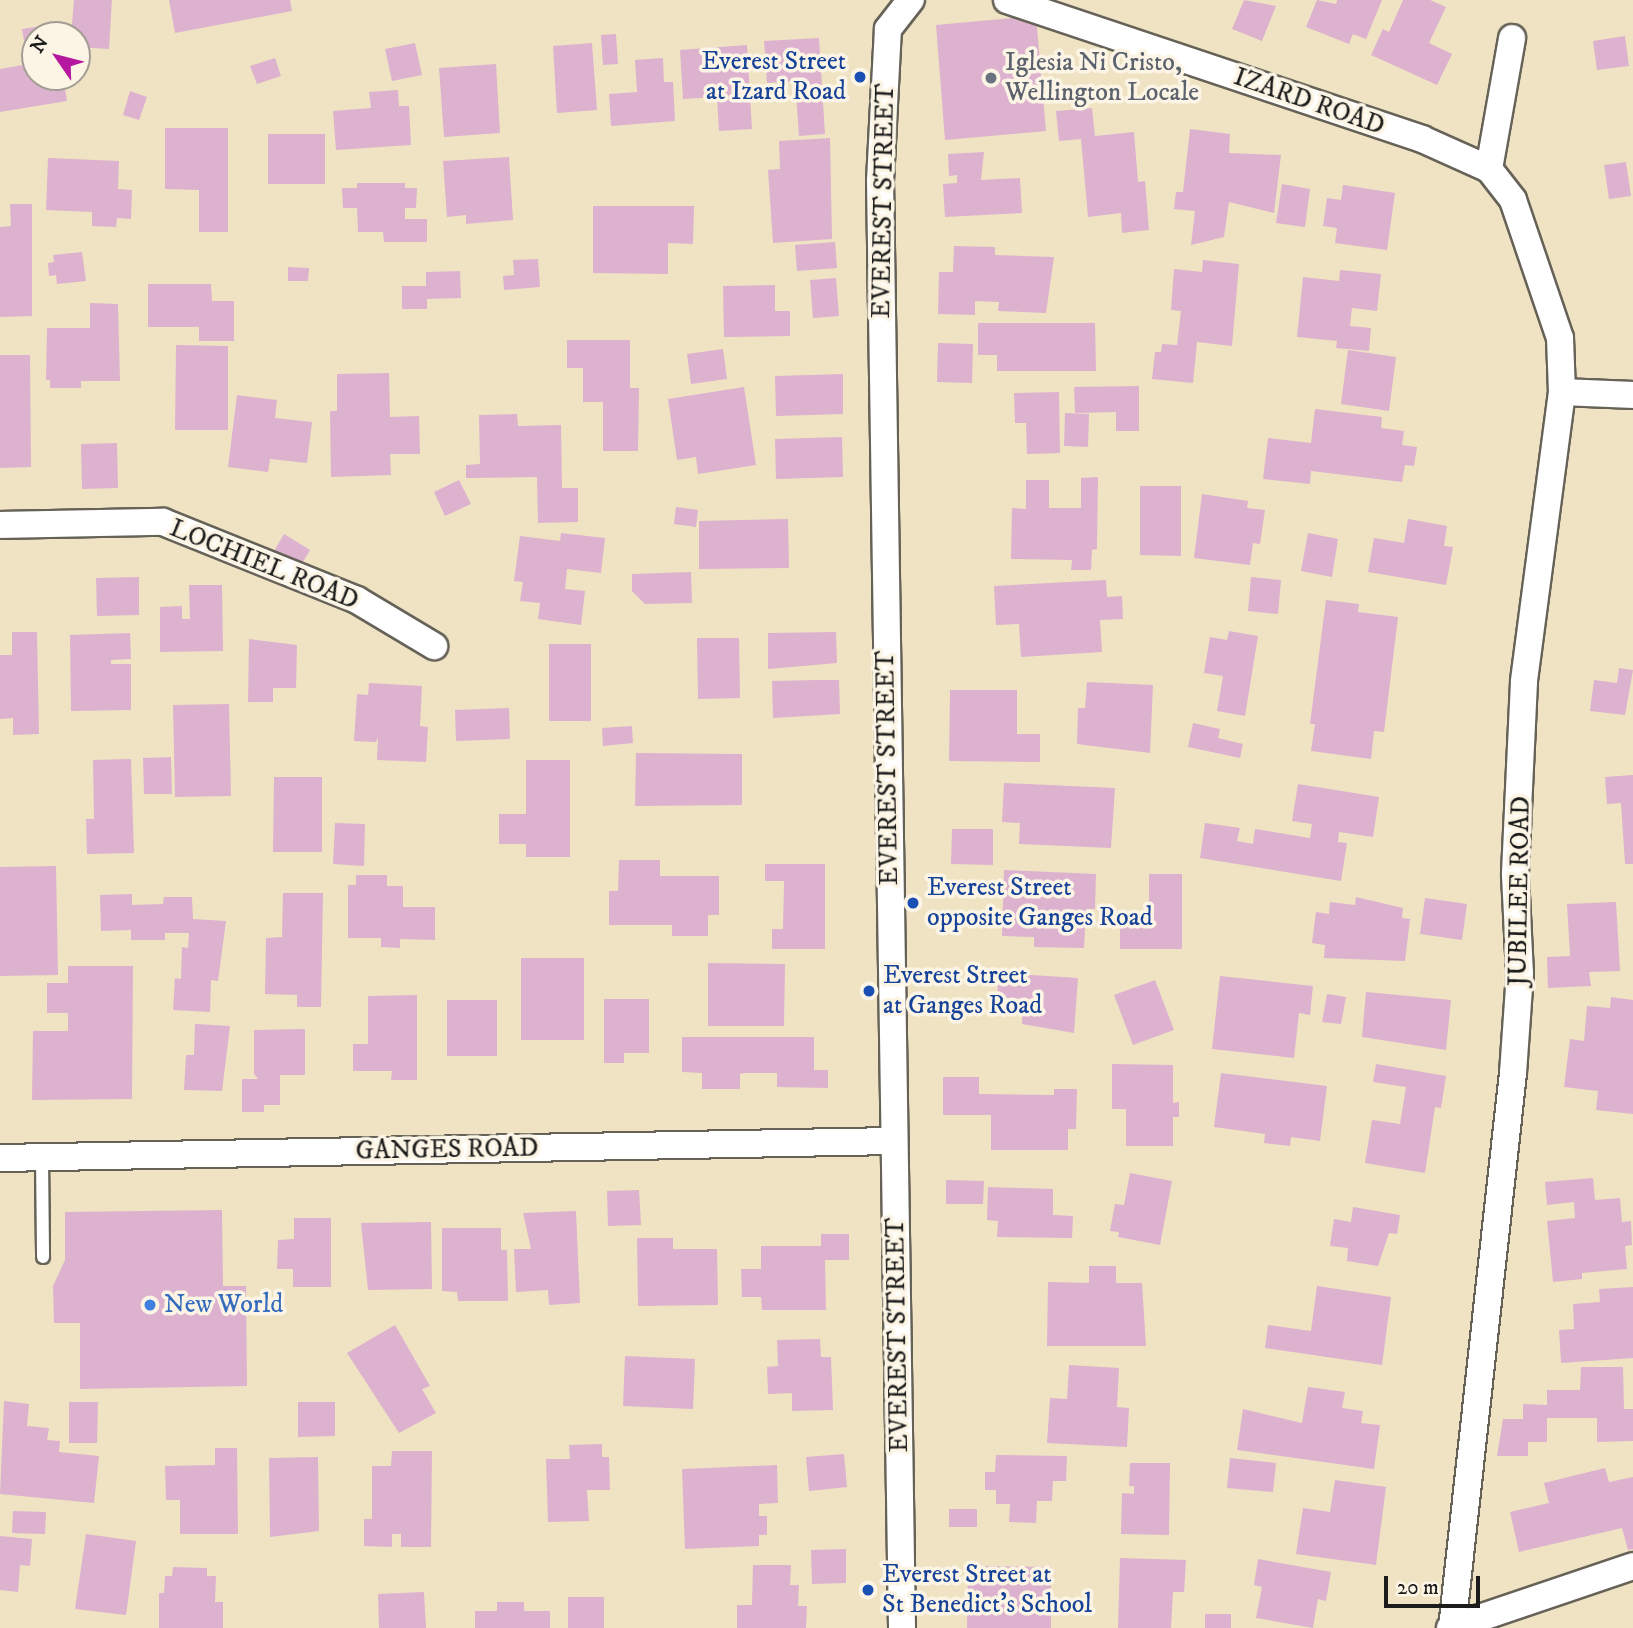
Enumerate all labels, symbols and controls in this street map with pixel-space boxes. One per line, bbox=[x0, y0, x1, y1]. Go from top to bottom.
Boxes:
north arrow bbox=[21, 21, 91, 91]
text: N bbox=[26, 32, 54, 58]
place label: Everest Street at Izard Road bbox=[701, 46, 846, 108]
place label: Iglesia Ni Cristo, Wellington Locale bbox=[1005, 47, 1199, 108]
street label: IZARD ROAD bbox=[1229, 62, 1389, 142]
marker: Everest Street at Izard Road bbox=[852, 69, 868, 85]
marker: Iglesia Ni Cristo, Wellington Locale bbox=[983, 70, 999, 86]
street label: EVEREST STREET bbox=[866, 83, 902, 319]
street label: LOCHIEL ROAD bbox=[165, 513, 363, 617]
street label: EVEREST STREET bbox=[870, 650, 906, 886]
street label: JUBILEE ROAD bbox=[1503, 796, 1537, 986]
place label: Everest Street opposite Ganges Road bbox=[927, 872, 1153, 934]
marker: Everest Street opposite Ganges Road bbox=[905, 895, 921, 911]
place label: Everest Street at Ganges Road bbox=[883, 960, 1042, 1021]
marker: Everest Street at Ganges Road bbox=[861, 983, 877, 999]
street label: GANGES ROAD bbox=[355, 1133, 539, 1167]
street label: EVEREST STREET bbox=[880, 1217, 916, 1453]
place label: New World bbox=[164, 1289, 283, 1321]
marker: New World bbox=[142, 1297, 158, 1313]
place label: Everest Street at St Benedict's School bbox=[882, 1559, 1092, 1620]
scale bar bbox=[1388, 1562, 1484, 1606]
text: 20 m bbox=[1397, 1575, 1439, 1601]
marker: Everest Street at St Benedict's School bbox=[860, 1582, 876, 1598]

